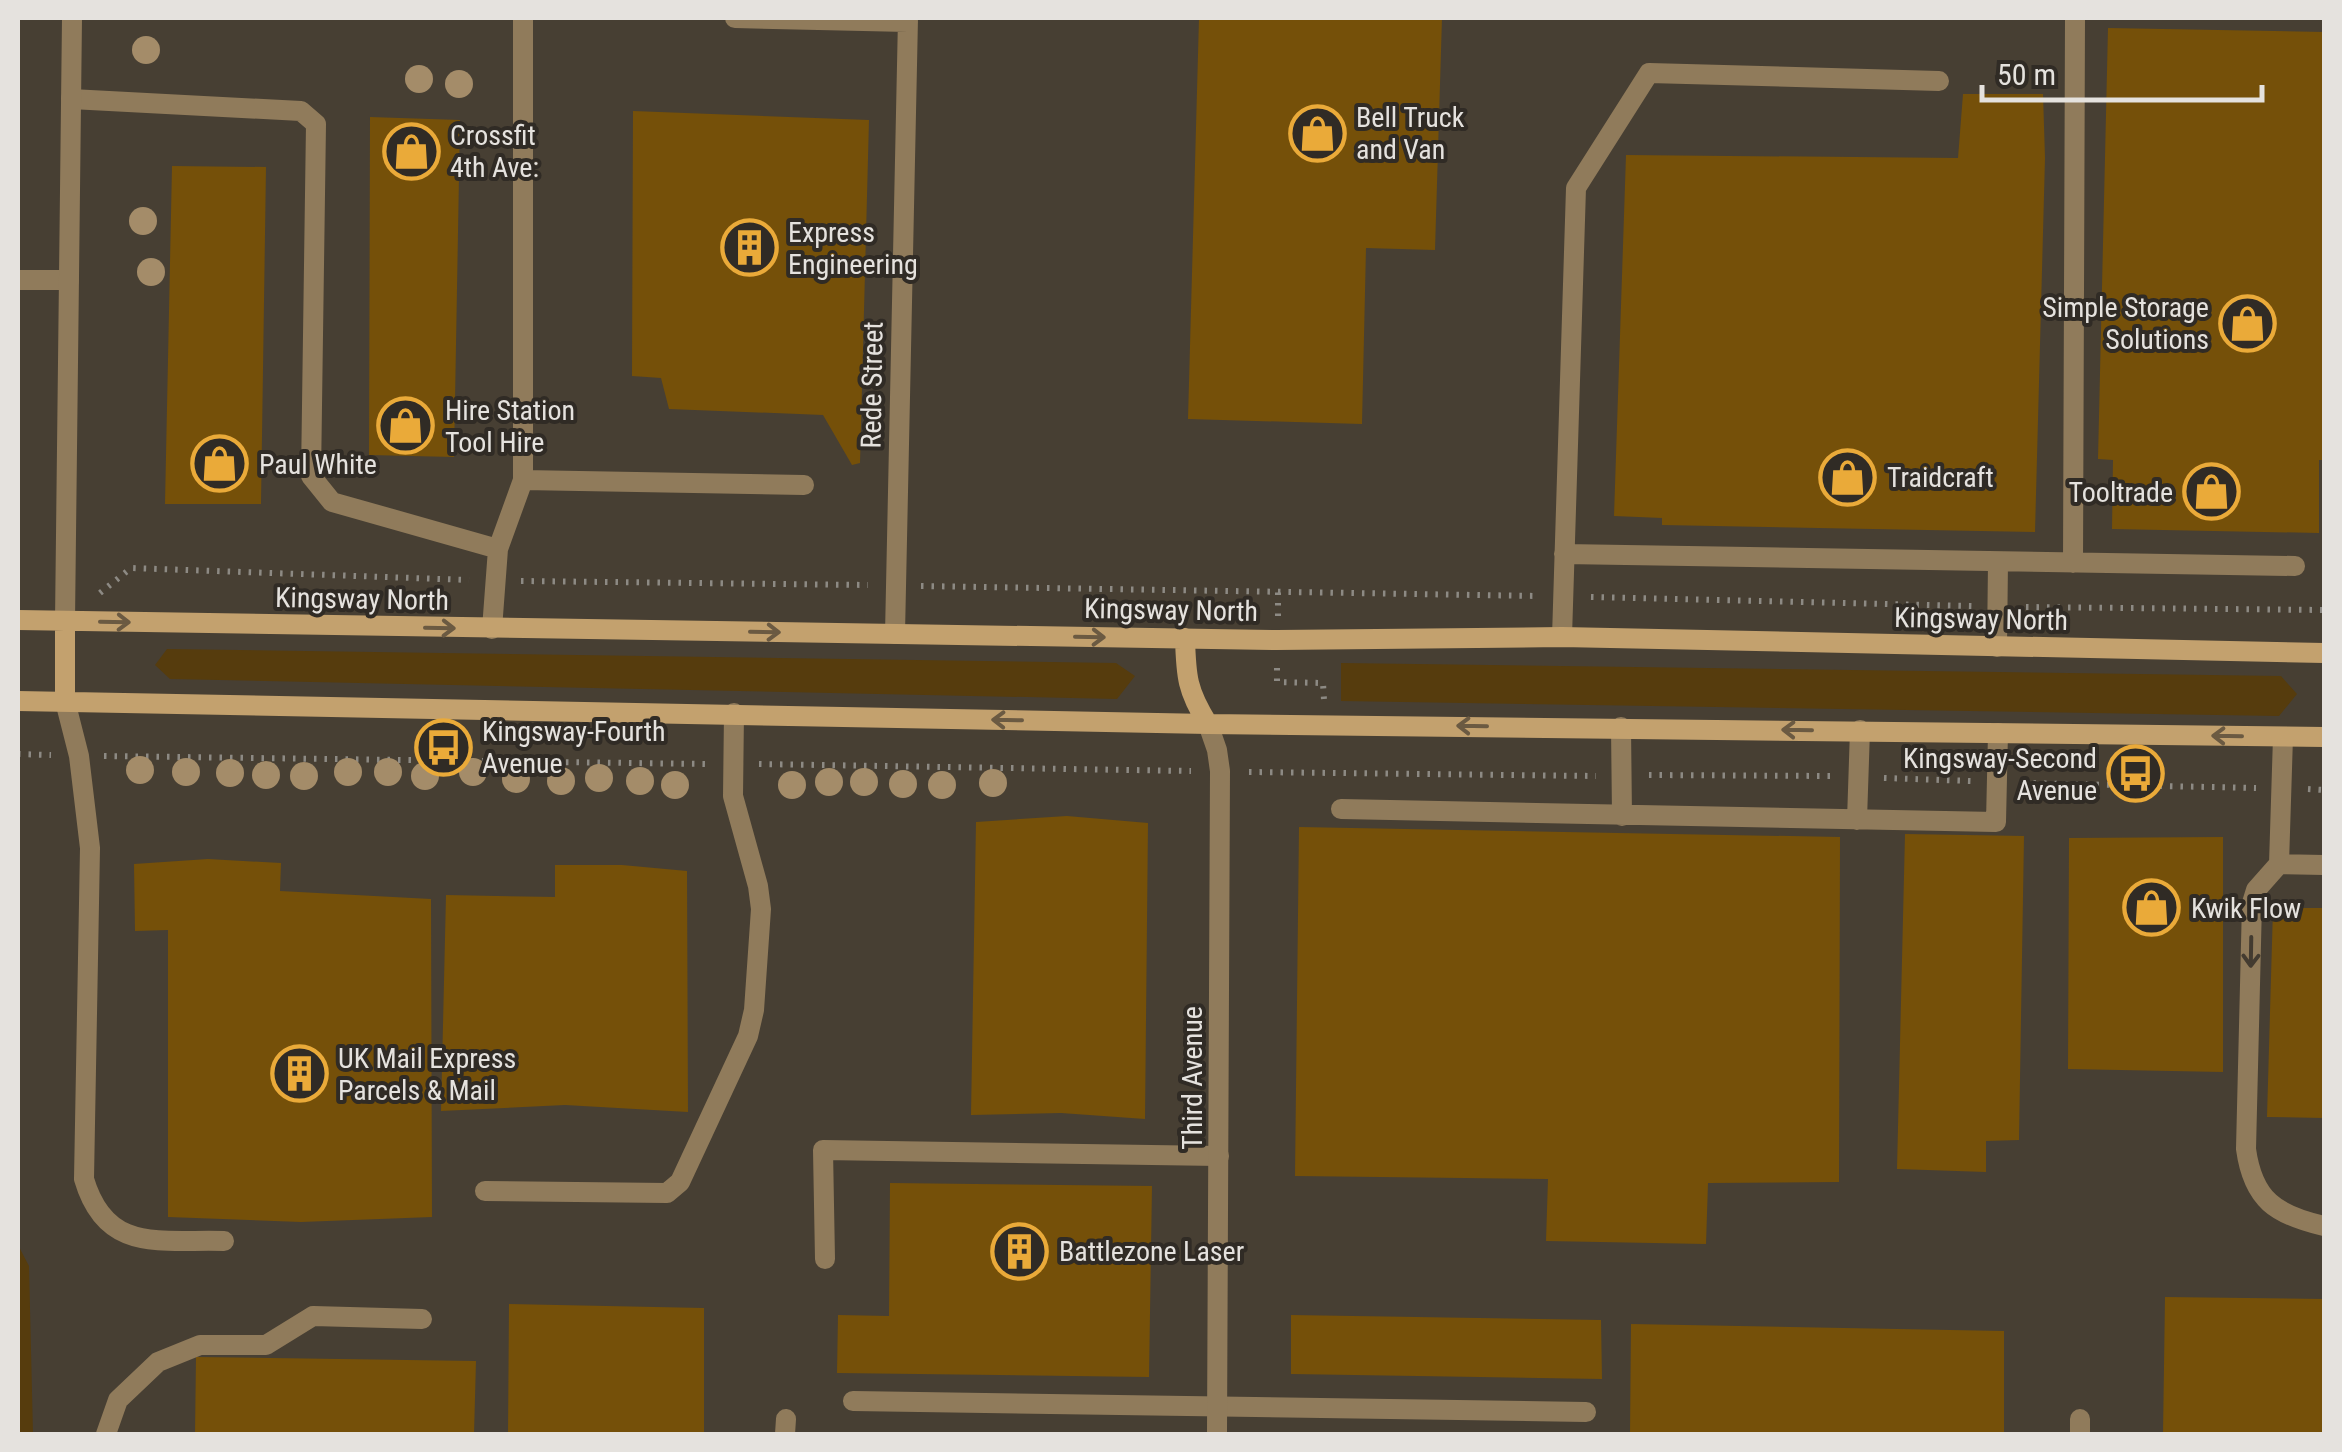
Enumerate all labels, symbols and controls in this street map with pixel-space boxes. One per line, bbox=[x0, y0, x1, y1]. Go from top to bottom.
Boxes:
scale bar bbox=[1982, 40, 2262, 102]
text: 50 m bbox=[1997, 57, 2056, 92]
place label: Bell Truck and Van bbox=[1356, 101, 1465, 166]
shop icon: Bell Truck and Van bbox=[1287, 103, 1347, 163]
place label: Crossfit 4th Ave: bbox=[450, 119, 539, 184]
shop icon: Crossfit 4th Ave: bbox=[381, 121, 441, 181]
place label: Express Engineering bbox=[788, 216, 918, 281]
building icon: Express Engineering bbox=[719, 218, 779, 278]
place label: Simple Storage Solutions bbox=[2042, 291, 2209, 356]
shop icon: Simple Storage Solutions bbox=[2218, 293, 2278, 353]
street label: Rede Street bbox=[854, 321, 890, 449]
place label: Hire Station Tool Hire bbox=[445, 394, 575, 459]
shop icon: Hire Station Tool Hire bbox=[376, 396, 436, 456]
shop icon: Paul White bbox=[190, 434, 250, 494]
shop icon: Traidcraft bbox=[1818, 447, 1878, 507]
place label: Paul White bbox=[259, 448, 377, 481]
place label: Traidcraft bbox=[1887, 461, 1994, 494]
shop icon: Tooltrade bbox=[2182, 462, 2242, 522]
place label: Tooltrade bbox=[2069, 476, 2173, 509]
street label: Kingsway North bbox=[275, 581, 449, 617]
street label: Kingsway North bbox=[1084, 592, 1258, 628]
street label: Kingsway North bbox=[1894, 601, 2068, 637]
one-way arrow bbox=[98, 612, 130, 631]
one-way arrow bbox=[422, 618, 455, 638]
one-way arrow bbox=[748, 623, 780, 642]
one-way arrow bbox=[1073, 627, 1105, 646]
one-way arrow bbox=[992, 710, 1024, 729]
place label: Kingsway-Fourth Avenue bbox=[482, 715, 666, 780]
one-way arrow bbox=[1457, 716, 1490, 736]
bus stop icon: Kingsway-Fourth Avenue bbox=[413, 717, 473, 777]
one-way arrow bbox=[1782, 720, 1814, 739]
one-way arrow bbox=[2212, 726, 2244, 746]
place label: Kingsway-Second Avenue bbox=[1903, 742, 2097, 807]
bus stop icon: Kingsway-Second Avenue bbox=[2106, 744, 2166, 804]
shop icon: Kwik Flow bbox=[2122, 878, 2182, 938]
place label: Kwik Flow bbox=[2191, 892, 2301, 925]
one-way arrow bbox=[2241, 936, 2260, 968]
street label: Third Avenue bbox=[1176, 1006, 1209, 1150]
place label: UK Mail Express Parcels & Mail bbox=[338, 1042, 516, 1107]
building icon: UK Mail Express Parcels & Mail bbox=[269, 1044, 329, 1104]
building icon: Battlezone Laser bbox=[990, 1221, 1050, 1281]
place label: Battlezone Laser bbox=[1059, 1235, 1244, 1268]

